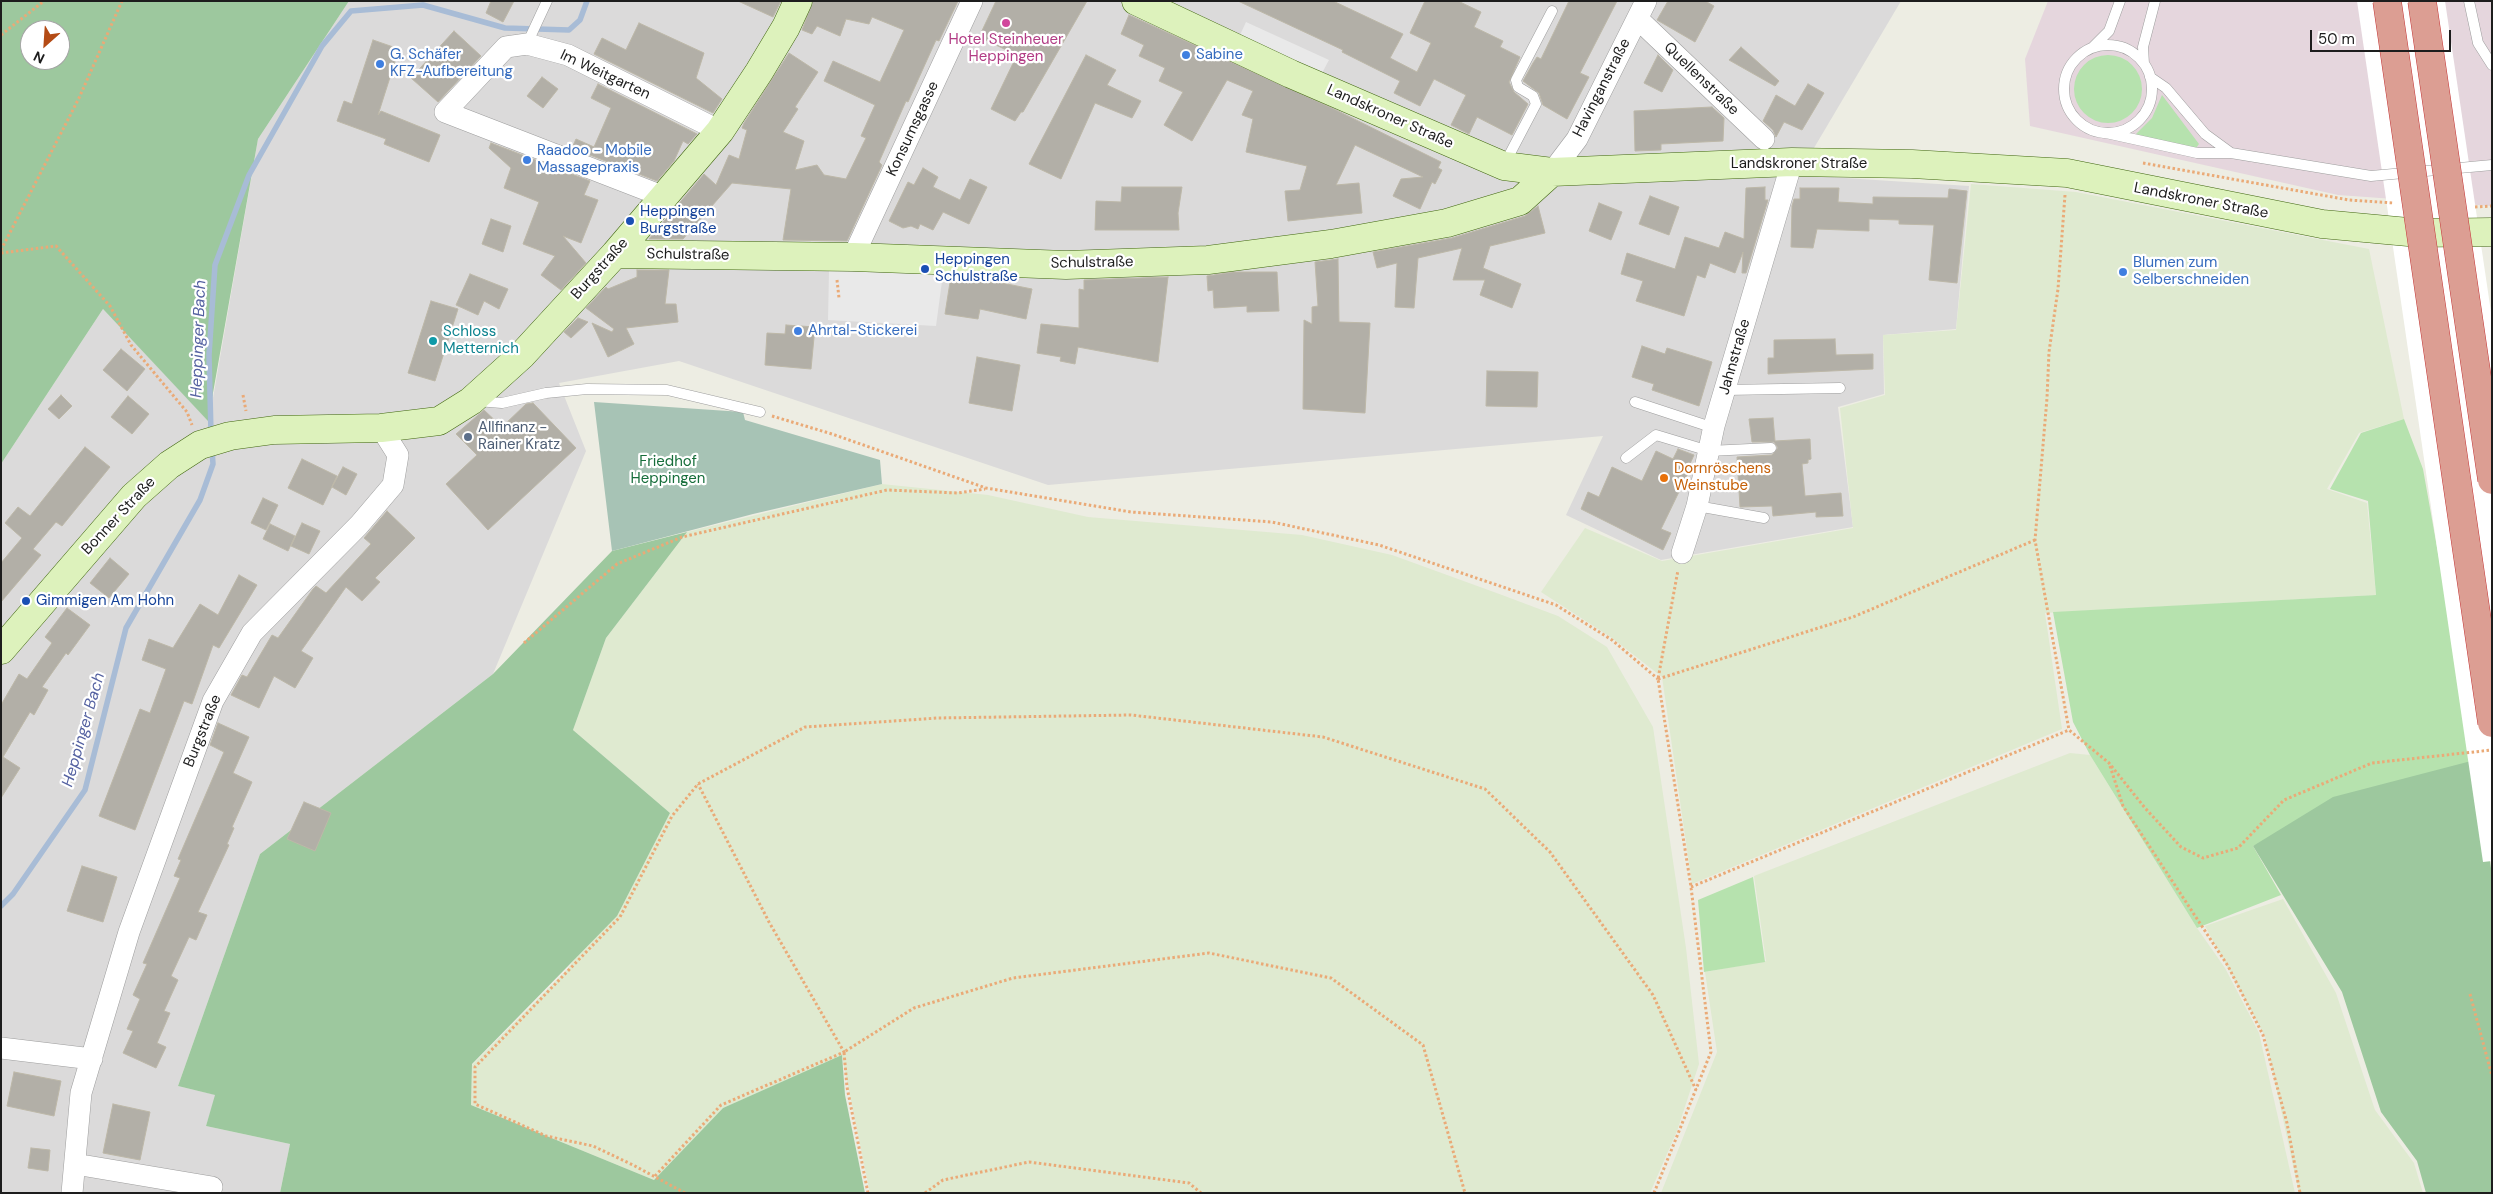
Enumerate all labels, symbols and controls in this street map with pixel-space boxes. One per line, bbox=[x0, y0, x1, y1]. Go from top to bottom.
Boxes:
marker: Hotel Steinheuer Heppingen bbox=[1000, 17, 1012, 29]
north arrow bbox=[20, 20, 70, 70]
scale bar bbox=[2313, 20, 2454, 52]
text: 50 m bbox=[2318, 29, 2355, 49]
place label: Hotel Steinheuer Heppingen bbox=[948, 31, 1064, 66]
street label: Havinganstraße bbox=[1569, 36, 1635, 140]
street label: Quellenstraße bbox=[1660, 39, 1742, 119]
place label: G. Schäfer KFZ-Aufbereitung bbox=[390, 46, 513, 81]
street label: Im Weitgarten bbox=[557, 46, 653, 104]
place label: Sabine bbox=[1196, 46, 1243, 64]
text: N bbox=[30, 47, 47, 68]
marker: Sabine bbox=[1180, 49, 1192, 61]
marker: G. Schäfer KFZ-Aufbereitung bbox=[374, 58, 386, 70]
street label: Konsumsgasse bbox=[883, 79, 943, 179]
street label: Landskroner Straße bbox=[1324, 81, 1456, 153]
place label: Raadoo - Mobile Massagepraxis bbox=[537, 142, 652, 177]
marker: Raadoo - Mobile Massagepraxis bbox=[521, 154, 533, 166]
street label: Landskroner Straße bbox=[1731, 155, 1867, 173]
street label: Landskroner Straße bbox=[2132, 179, 2270, 223]
place label: Heppingen Burgstraße bbox=[640, 203, 716, 238]
marker: Heppingen Burgstraße bbox=[624, 215, 636, 227]
street label: Burgstraße bbox=[568, 235, 632, 303]
street label: Schulstraße bbox=[646, 245, 730, 265]
place label: Heppingen Schulstraße bbox=[935, 251, 1018, 286]
street label: Schulstraße bbox=[1050, 253, 1134, 273]
place label: Blumen zum Selberschneiden bbox=[2133, 254, 2249, 289]
marker: Heppingen Schulstraße bbox=[919, 263, 931, 275]
marker: Blumen zum Selberschneiden bbox=[2117, 266, 2129, 278]
water label: Heppinger Bach bbox=[187, 280, 211, 398]
street label: Jahnstraße bbox=[1716, 317, 1754, 397]
place label: Ahrtal-Stickerei bbox=[808, 322, 917, 340]
place label: Schloss Metternich bbox=[443, 323, 519, 358]
marker: Ahrtal-Stickerei bbox=[792, 325, 804, 337]
marker: Schloss Metternich bbox=[427, 335, 439, 347]
place label: Allfinanz - Rainer Kratz bbox=[478, 419, 560, 454]
marker: Allfinanz - Rainer Kratz bbox=[462, 431, 474, 443]
park label: Friedhof Heppingen bbox=[631, 453, 705, 488]
place label: Dornröschens Weinstube bbox=[1674, 460, 1771, 495]
marker: Dornröschens Weinstube bbox=[1658, 472, 1670, 484]
street label: Bonner Straße bbox=[78, 473, 160, 559]
place label: Gimmigen Am Hohn bbox=[36, 592, 174, 610]
marker: Gimmigen Am Hohn bbox=[20, 595, 32, 607]
water label: Heppinger Bach bbox=[59, 671, 109, 789]
street label: Burgstraße bbox=[180, 692, 226, 770]

